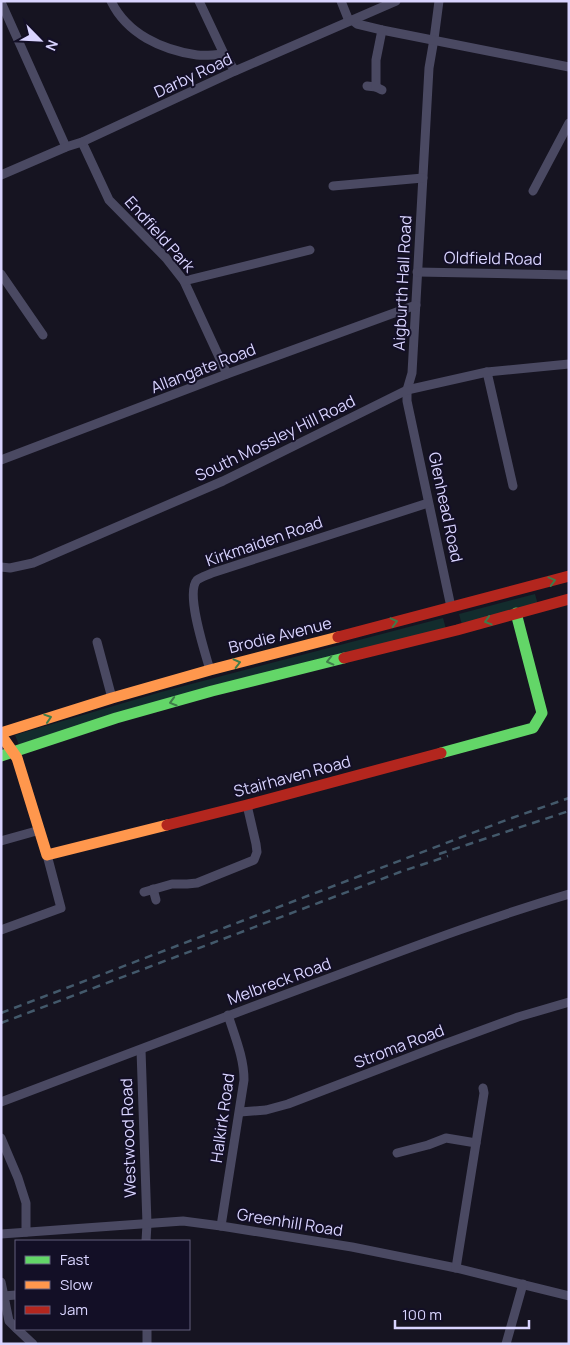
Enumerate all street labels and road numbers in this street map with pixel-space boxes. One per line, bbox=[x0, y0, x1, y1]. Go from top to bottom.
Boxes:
street label: Darby Road bbox=[150, 47, 236, 103]
street label: Endfield Park bbox=[120, 191, 201, 278]
street label: Aigburth Hall Road bbox=[387, 215, 417, 351]
street label: Oldfield Road bbox=[444, 246, 542, 270]
street label: Allangate Road bbox=[147, 338, 259, 398]
street label: South Mossley Hill Road bbox=[191, 390, 359, 486]
street label: Glenhead Road bbox=[424, 450, 468, 564]
street label: Kirkmaiden Road bbox=[203, 511, 325, 571]
street label: Brodie Avenue bbox=[226, 612, 334, 658]
street label: Stairhaven Road bbox=[231, 750, 353, 802]
street label: Melbreck Road bbox=[224, 952, 334, 1010]
street label: Stroma Road bbox=[351, 1019, 447, 1073]
street label: Halkirk Road bbox=[205, 1072, 239, 1164]
street label: Westwood Road bbox=[115, 1078, 141, 1198]
street label: Greenhill Road bbox=[236, 1203, 344, 1241]

